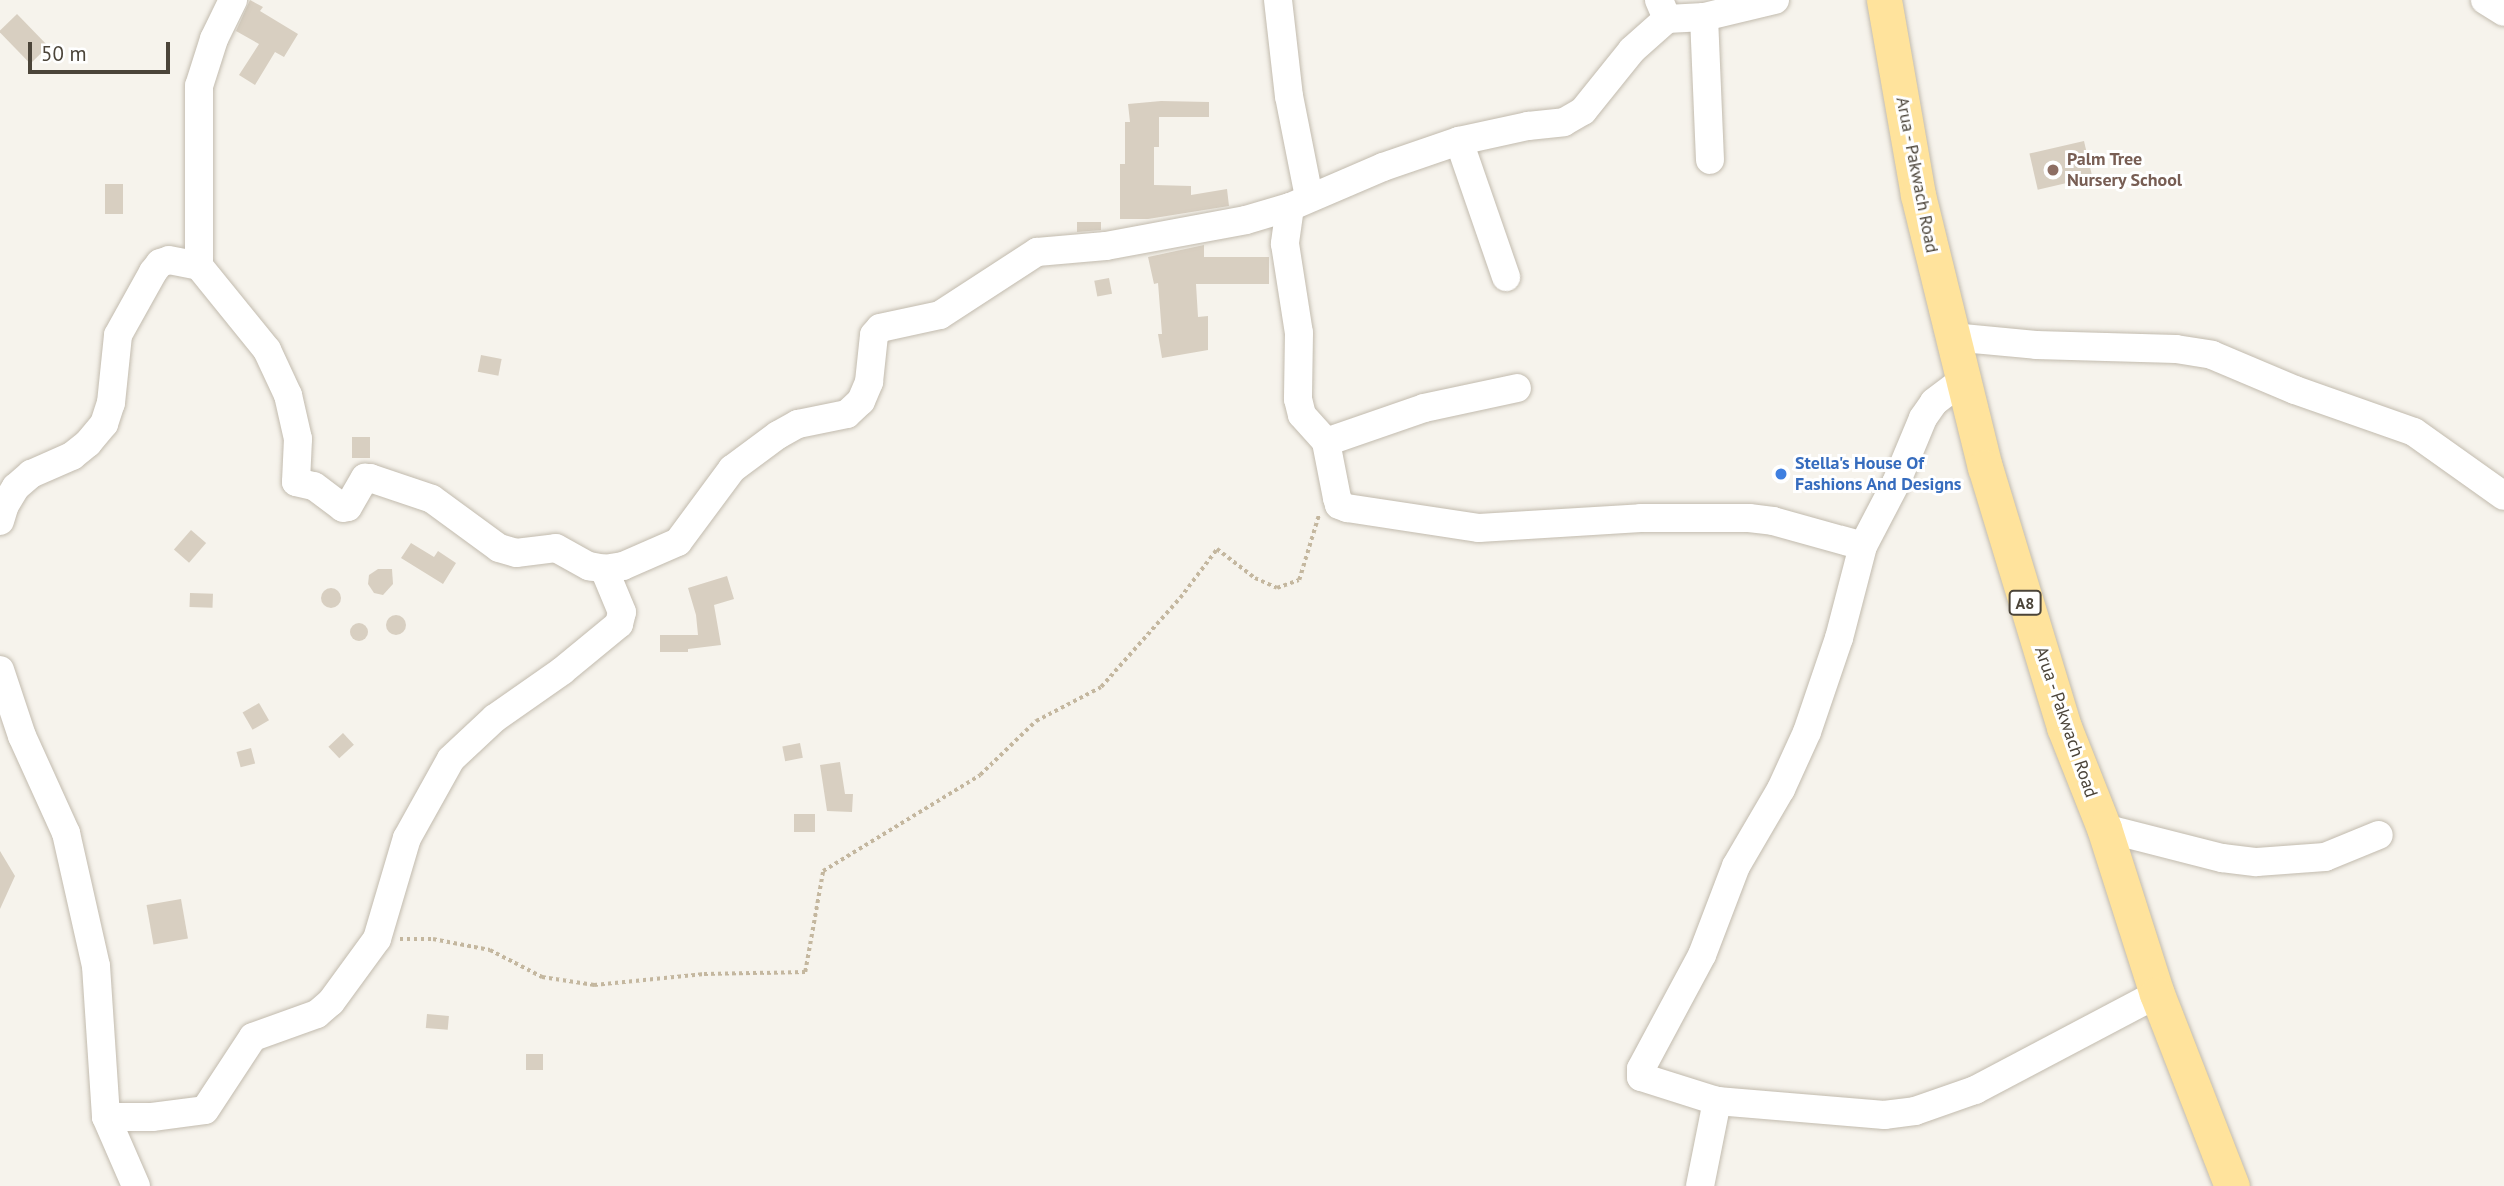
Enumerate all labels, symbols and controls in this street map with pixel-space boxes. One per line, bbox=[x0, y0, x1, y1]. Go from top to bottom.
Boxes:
scale bar bbox=[32, 28, 173, 72]
text: 50 m bbox=[41, 40, 87, 67]
street label: Arua - Pakwach Road bbox=[1891, 94, 1943, 256]
place label: Palm Tree Nursery School bbox=[2067, 149, 2183, 192]
marker: Palm Tree Nursery School bbox=[2045, 162, 2061, 178]
place label: Stella's House Of Fashions And Designs bbox=[1795, 453, 1962, 496]
marker: Stella's House Of Fashions And Designs bbox=[1773, 466, 1789, 482]
road number: A8 bbox=[2008, 590, 2042, 616]
street label: Arua - Pakwach Road bbox=[2030, 642, 2102, 802]

